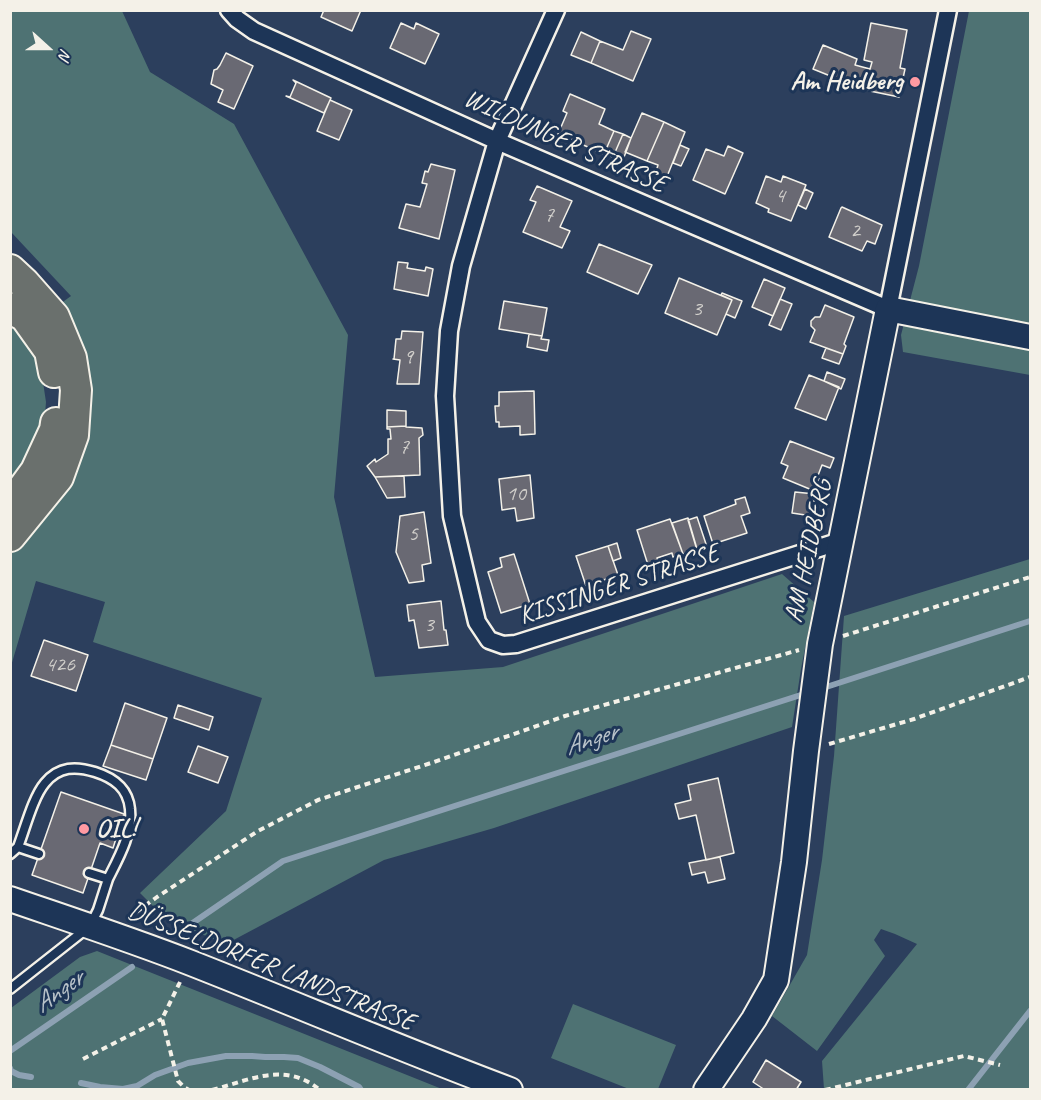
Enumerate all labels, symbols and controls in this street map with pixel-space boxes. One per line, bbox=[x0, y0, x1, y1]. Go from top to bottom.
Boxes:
north arrow bbox=[18, 18, 78, 78]
text: N bbox=[54, 46, 76, 63]
place label: Am Heidberg bbox=[790, 66, 903, 98]
marker: Am Heidberg bbox=[908, 75, 922, 89]
street label: WILDUNGER STRASSE bbox=[459, 83, 671, 201]
house number: 4 bbox=[775, 183, 785, 209]
house number: 7 bbox=[544, 202, 554, 228]
house number: 2 bbox=[850, 218, 860, 244]
house number: 3 bbox=[692, 296, 702, 322]
house number: 9 bbox=[403, 344, 413, 370]
house number: 7 bbox=[399, 434, 409, 460]
street label: AM HEIDBERG bbox=[779, 477, 839, 625]
house number: 10 bbox=[506, 481, 526, 507]
house number: 5 bbox=[408, 521, 418, 547]
street label: KISSINGER STRASSE bbox=[515, 538, 723, 632]
house number: 3 bbox=[424, 612, 434, 638]
house number: 426 bbox=[45, 652, 75, 678]
water label: Anger bbox=[561, 716, 621, 764]
place label: OIL! bbox=[96, 813, 136, 845]
marker: OIL! bbox=[77, 822, 91, 836]
street label: DÜSSELDORFER LANDSTRASSE bbox=[123, 895, 419, 1039]
water label: Anger bbox=[28, 963, 90, 1021]

